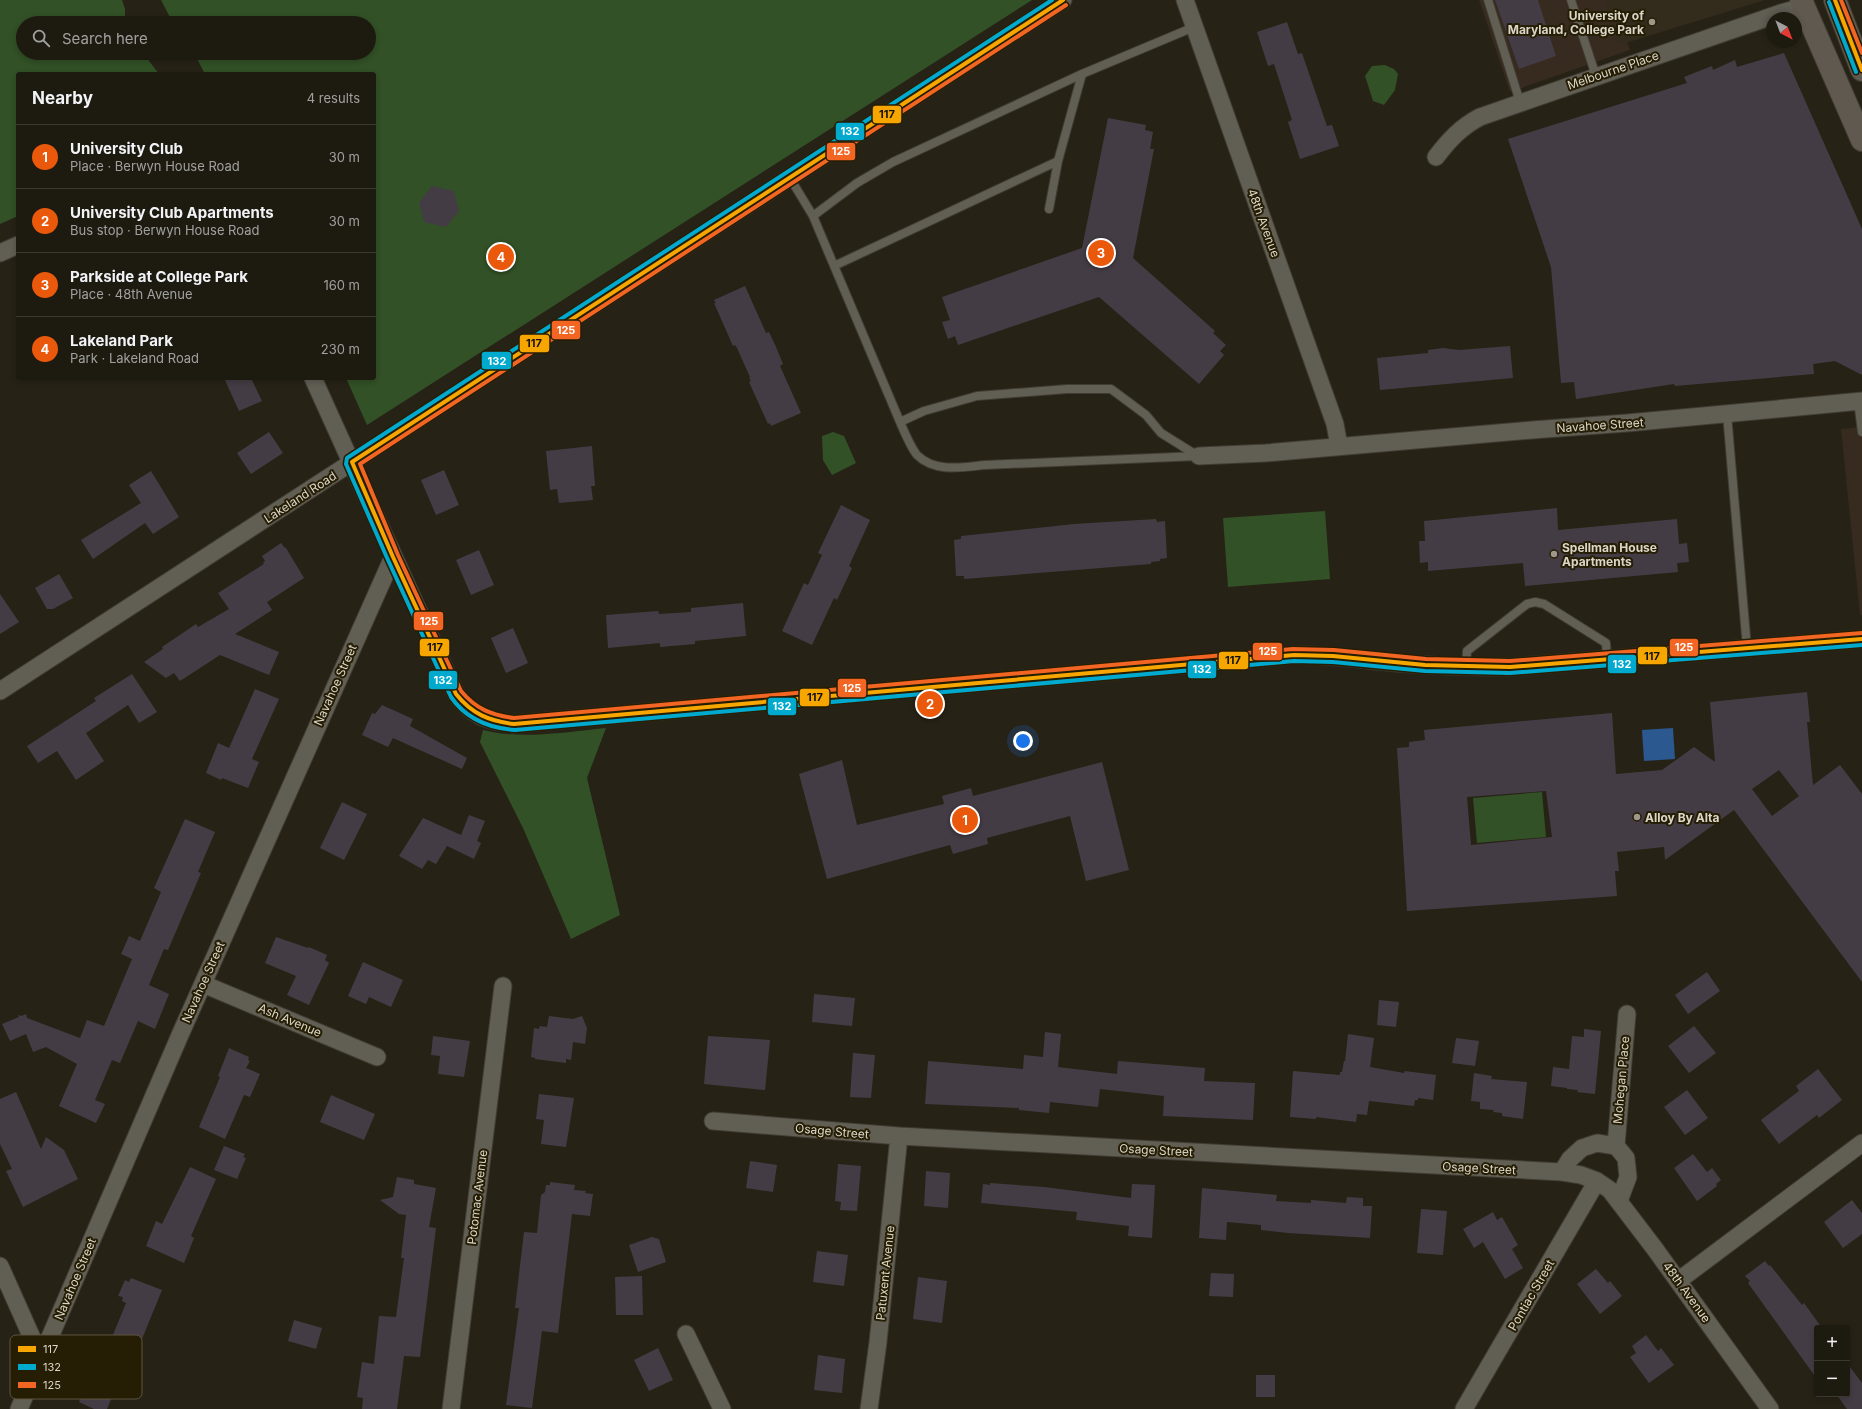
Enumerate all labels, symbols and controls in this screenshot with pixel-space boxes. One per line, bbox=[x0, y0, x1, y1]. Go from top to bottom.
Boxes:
place label: University of Maryland, College Park bbox=[1508, 8, 1644, 37]
north arrow bbox=[1766, 12, 1802, 48]
search box bbox=[16, 16, 376, 60]
marker: University of Maryland, College Park bbox=[1647, 17, 1657, 27]
icon: search bbox=[30, 27, 52, 49]
text: Search here bbox=[62, 29, 148, 48]
street label: Melbourne Place bbox=[1565, 47, 1661, 93]
text: Nearby bbox=[32, 88, 93, 108]
text: 4 results bbox=[307, 90, 360, 106]
line badge: 117 bbox=[872, 105, 902, 124]
text: 117 bbox=[879, 107, 895, 121]
line badge: 132 bbox=[835, 122, 865, 141]
text: 132 bbox=[841, 124, 859, 138]
text: University Club bbox=[70, 139, 183, 158]
line badge: 125 bbox=[826, 142, 856, 161]
text: 125 bbox=[832, 144, 850, 158]
text: 1 bbox=[42, 149, 48, 165]
text: 30 m bbox=[329, 149, 360, 165]
text: Place · Berwyn House Road bbox=[70, 158, 240, 174]
street label: 48th Avenue bbox=[1245, 187, 1283, 259]
text: University Club Apartments bbox=[70, 203, 274, 222]
text: 2 bbox=[41, 213, 49, 229]
text: 30 m bbox=[329, 213, 360, 229]
text: Bus stop · Berwyn House Road bbox=[70, 222, 259, 238]
pin: 3 bbox=[1088, 238, 1114, 268]
pin: 4 bbox=[488, 242, 514, 272]
text: Parkside at College Park bbox=[70, 267, 248, 286]
text: 3 bbox=[41, 277, 49, 293]
text: 160 m bbox=[323, 277, 360, 293]
text: Place · 48th Avenue bbox=[70, 286, 193, 302]
line badge: 125 bbox=[551, 320, 581, 340]
text: 125 bbox=[557, 323, 575, 337]
text: Lakeland Park bbox=[70, 331, 173, 350]
line badge: 117 bbox=[519, 334, 550, 353]
text: 117 bbox=[526, 336, 542, 350]
text: 4 bbox=[41, 341, 49, 357]
text: 230 m bbox=[321, 341, 360, 357]
text: Park · Lakeland Road bbox=[70, 350, 199, 366]
line badge: 132 bbox=[481, 351, 512, 370]
text: 132 bbox=[488, 354, 506, 368]
street label: Navahoe Street bbox=[1556, 414, 1644, 436]
street label: Lakeland Road bbox=[261, 468, 339, 526]
place label: Spellman House Apartments bbox=[1562, 540, 1657, 569]
marker: Spellman House Apartments bbox=[1549, 549, 1559, 559]
line badge: 125 bbox=[413, 611, 444, 631]
text: 125 bbox=[420, 614, 438, 628]
line badge: 117 bbox=[419, 638, 450, 657]
line badge: 125 bbox=[1669, 638, 1699, 657]
text: 117 bbox=[427, 640, 443, 654]
text: 125 bbox=[1675, 640, 1693, 654]
street label: Navahoe Street bbox=[310, 642, 360, 728]
line badge: 125 bbox=[1252, 642, 1283, 661]
text: 125 bbox=[1259, 644, 1277, 658]
line badge: 117 bbox=[1637, 646, 1668, 665]
text: 117 bbox=[1644, 649, 1660, 663]
line badge: 117 bbox=[1218, 651, 1249, 670]
text: 117 bbox=[1225, 653, 1241, 667]
line badge: 132 bbox=[1607, 654, 1637, 674]
text: 132 bbox=[1613, 657, 1631, 671]
line badge: 132 bbox=[1187, 660, 1217, 679]
text: 132 bbox=[1193, 662, 1211, 676]
line badge: 132 bbox=[428, 670, 458, 690]
text: 132 bbox=[434, 673, 452, 687]
line badge: 125 bbox=[837, 678, 867, 698]
text: 125 bbox=[843, 681, 861, 695]
line badge: 117 bbox=[799, 688, 830, 707]
pin: 2 bbox=[917, 689, 943, 719]
text: 117 bbox=[807, 690, 823, 704]
line badge: 132 bbox=[767, 697, 797, 716]
text: 132 bbox=[773, 699, 791, 713]
your location bbox=[1013, 731, 1033, 751]
pin: 1 bbox=[952, 805, 978, 835]
place label: Alloy By Alta bbox=[1645, 810, 1720, 825]
marker: Alloy By Alta bbox=[1632, 812, 1642, 822]
street label: Navahoe Street bbox=[178, 939, 228, 1025]
street label: Ash Avenue bbox=[256, 1000, 324, 1040]
street label: Mohegan Place bbox=[1610, 1036, 1632, 1124]
street label: Osage Street bbox=[795, 1120, 870, 1142]
street label: Osage Street bbox=[1119, 1141, 1193, 1159]
street label: Potomac Avenue bbox=[464, 1149, 490, 1245]
street label: Osage Street bbox=[1442, 1159, 1516, 1177]
street label: Patuxent Avenue bbox=[873, 1225, 897, 1321]
street label: Navahoe Street bbox=[51, 1236, 99, 1322]
street label: Pontiac Street bbox=[1505, 1257, 1557, 1333]
street label: 48th Avenue bbox=[1660, 1259, 1714, 1325]
map controls bbox=[1814, 1325, 1850, 1397]
button: + bbox=[1814, 1325, 1850, 1361]
legend bbox=[10, 1335, 142, 1399]
text: 117 bbox=[43, 1342, 58, 1356]
text: 132 bbox=[43, 1360, 61, 1374]
button: − bbox=[1814, 1361, 1850, 1397]
text: 125 bbox=[43, 1378, 61, 1392]

